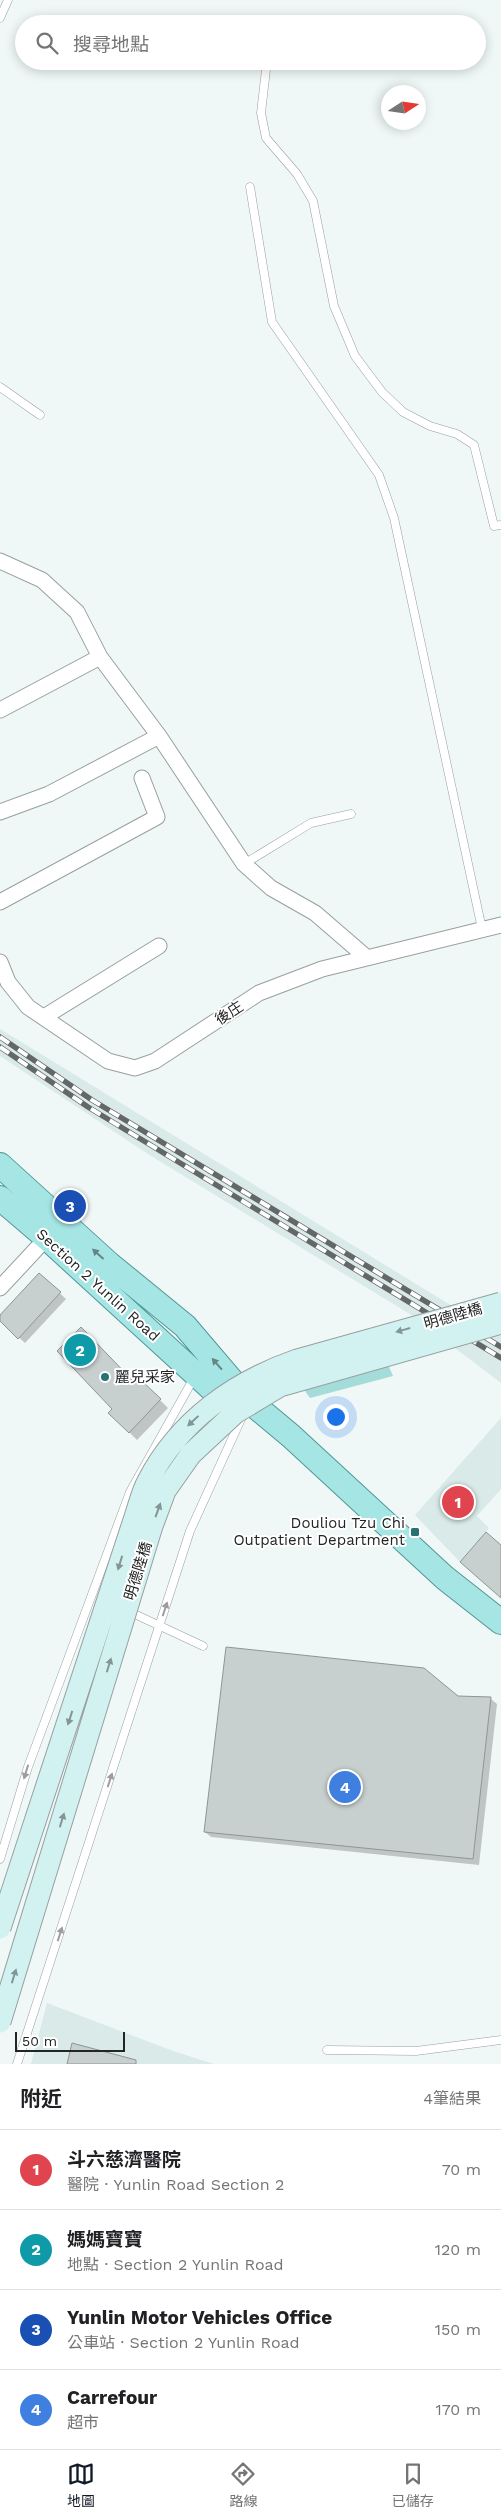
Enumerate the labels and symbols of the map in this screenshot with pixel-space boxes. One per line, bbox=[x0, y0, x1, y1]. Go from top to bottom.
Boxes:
north arrow bbox=[381, 85, 426, 130]
street label: 後庄 bbox=[212, 997, 246, 1029]
pin: 3 bbox=[54, 1187, 86, 1225]
street label: Section 2 Yunlin Road bbox=[33, 1225, 163, 1345]
one-way arrow bbox=[92, 1248, 104, 1260]
street label: 明德陸橋 bbox=[422, 1299, 484, 1333]
one-way arrow bbox=[396, 1326, 411, 1334]
pin: 2 bbox=[64, 1331, 96, 1369]
one-way arrow bbox=[211, 1358, 223, 1370]
place label: 麗兒采家 bbox=[115, 1368, 175, 1386]
marker: 麗兒采家 bbox=[99, 1371, 111, 1383]
your location bbox=[323, 1404, 349, 1430]
one-way arrow bbox=[188, 1415, 200, 1427]
pin: 1 bbox=[442, 1483, 474, 1521]
one-way arrow bbox=[154, 1502, 162, 1517]
place label: Douliou Tzu Chi Outpatient Department bbox=[233, 1514, 406, 1549]
marker: Douliou Tzu Chi Outpatient Department bbox=[409, 1526, 421, 1538]
street label: 明德陸橋 bbox=[121, 1540, 155, 1602]
one-way arrow bbox=[116, 1556, 124, 1571]
one-way arrow bbox=[162, 1601, 170, 1616]
one-way arrow bbox=[106, 1657, 114, 1672]
one-way arrow bbox=[66, 1711, 74, 1726]
one-way arrow bbox=[22, 1764, 30, 1779]
pin: 4 bbox=[329, 1768, 361, 1806]
one-way arrow bbox=[106, 1772, 114, 1787]
one-way arrow bbox=[58, 1813, 66, 1828]
one-way arrow bbox=[56, 1927, 64, 1942]
one-way arrow bbox=[11, 1968, 19, 1983]
scale bar bbox=[15, 2029, 125, 2052]

